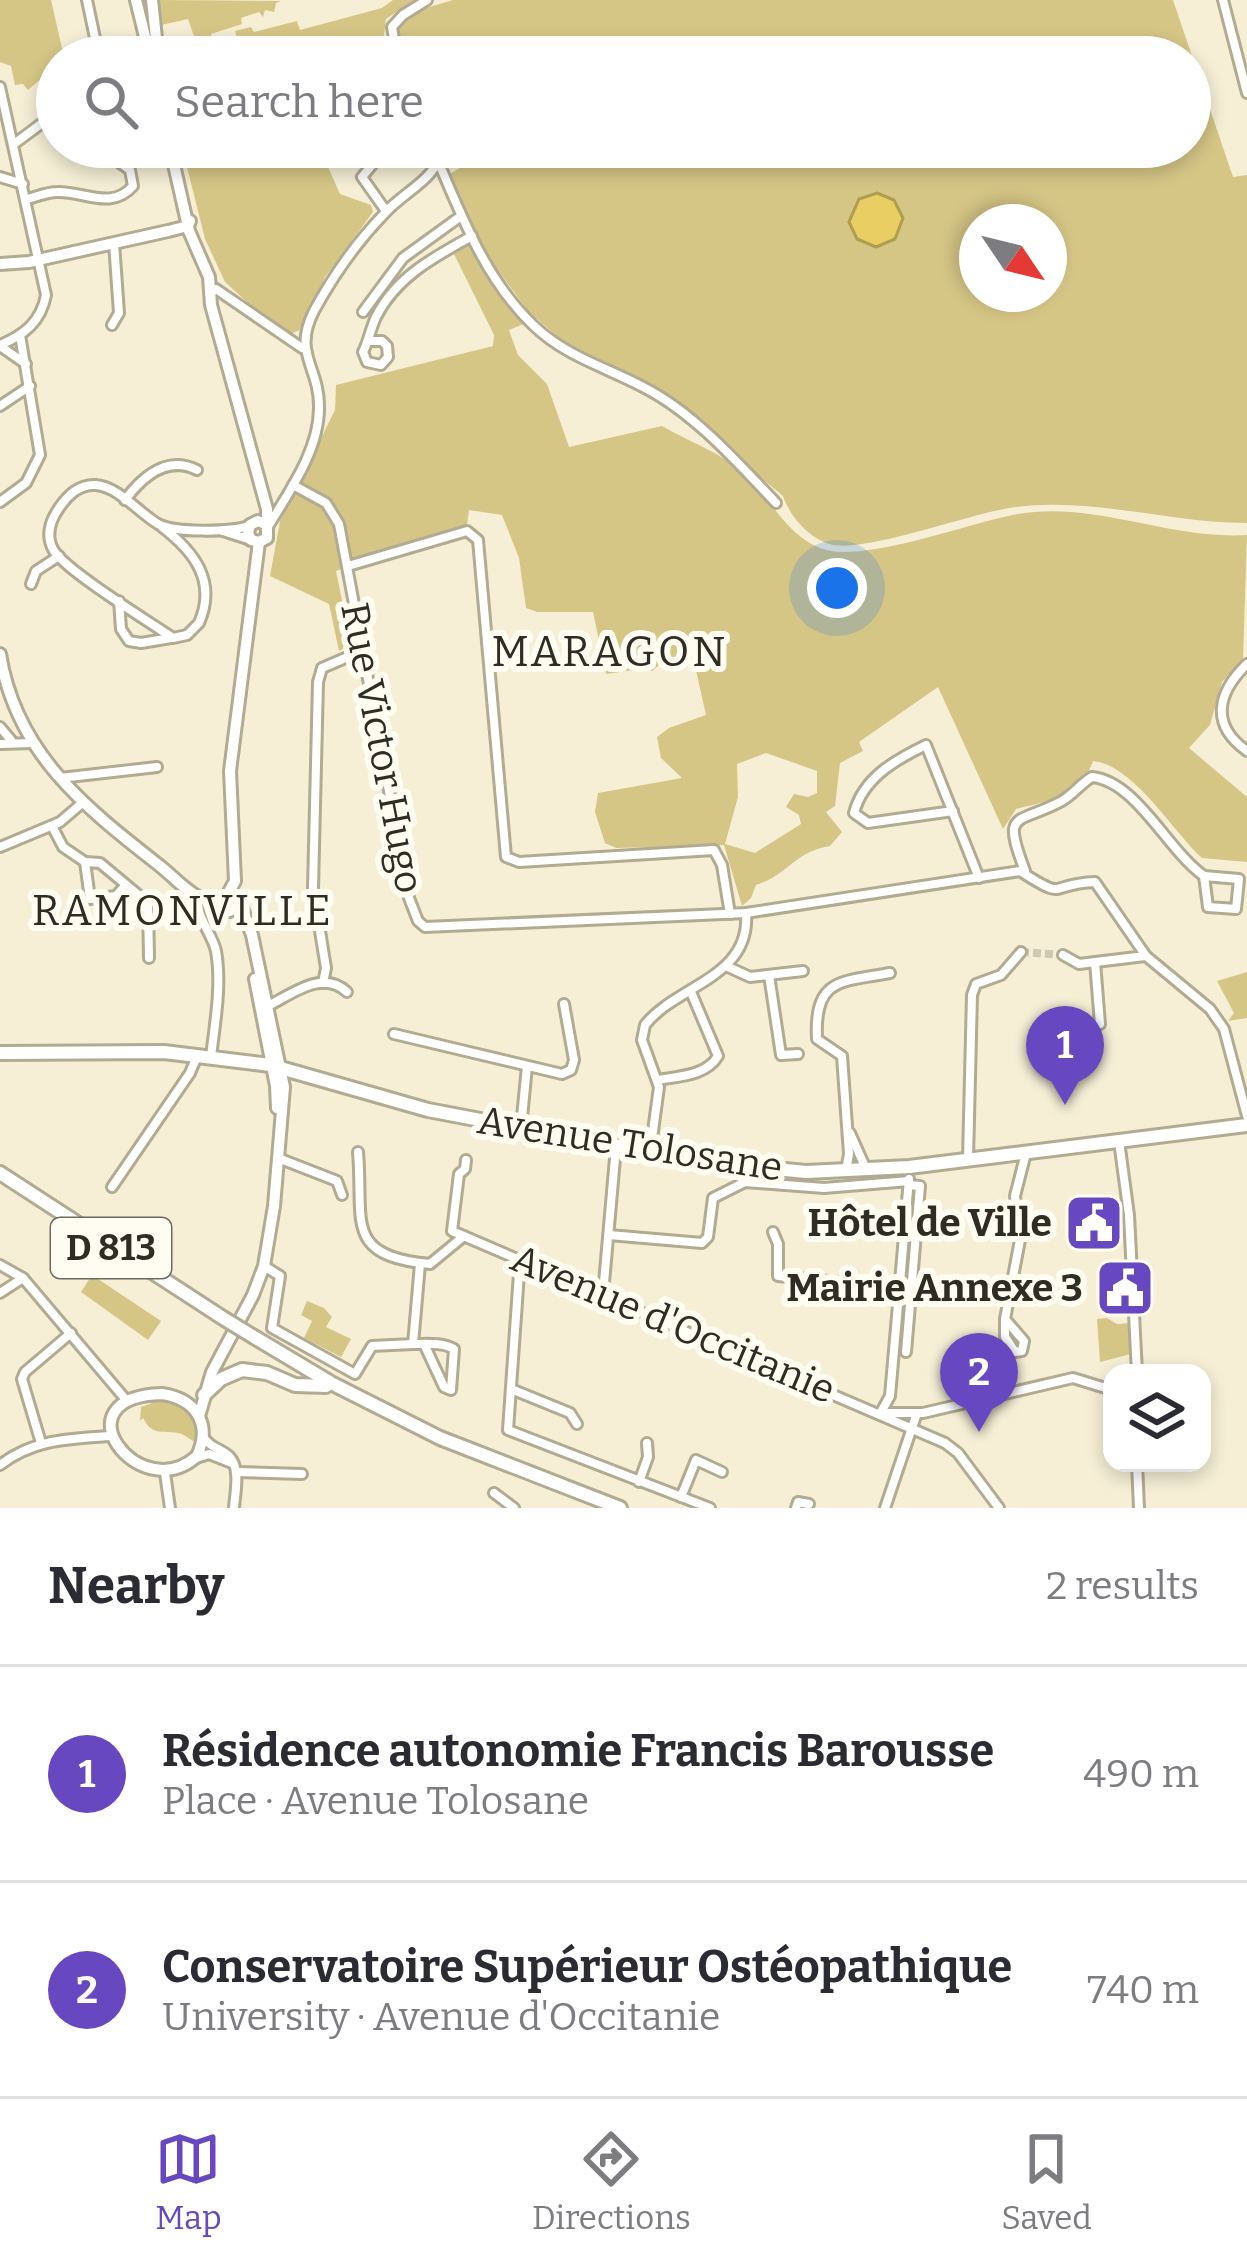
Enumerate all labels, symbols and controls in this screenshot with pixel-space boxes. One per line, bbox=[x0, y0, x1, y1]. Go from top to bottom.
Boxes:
search box bbox=[36, 36, 1211, 168]
icon: search bbox=[78, 69, 144, 135]
text: Search here bbox=[174, 75, 424, 129]
north arrow bbox=[959, 204, 1067, 312]
your location bbox=[807, 558, 867, 618]
street label: Rue Victor Hugo bbox=[331, 599, 433, 897]
district label: MARAGON bbox=[492, 627, 728, 677]
district label: RAMONVILLE bbox=[32, 886, 334, 936]
pin: 1 bbox=[1026, 1006, 1104, 1105]
street label: Avenue Tolosane bbox=[474, 1097, 786, 1191]
public building icon: Hôtel de Ville bbox=[1063, 1192, 1125, 1254]
place label: Hôtel de Ville bbox=[808, 1200, 1052, 1246]
road number: D 813 bbox=[51, 1218, 171, 1278]
street label: Avenue d'Occitanie bbox=[504, 1235, 842, 1413]
public building icon: Mairie Annexe 3 bbox=[1094, 1257, 1156, 1319]
place label: Mairie Annexe 3 bbox=[786, 1265, 1083, 1311]
pin: 2 bbox=[940, 1333, 1018, 1432]
map controls bbox=[1103, 1364, 1211, 1472]
button: layers bbox=[1103, 1364, 1211, 1472]
text: Nearby bbox=[48, 1555, 224, 1617]
text: 2 results bbox=[1046, 1563, 1199, 1609]
text: Résidence autonomie Francis Barousse bbox=[162, 1724, 994, 1778]
text: 1 bbox=[79, 1751, 95, 1797]
text: 490 m bbox=[1083, 1751, 1199, 1797]
text: Place · Avenue Tolosane bbox=[162, 1778, 589, 1824]
text: Conservatoire Supérieur Ostéopathique bbox=[162, 1940, 1012, 1994]
text: 2 bbox=[76, 1967, 98, 2013]
text: 740 m bbox=[1087, 1967, 1199, 2013]
text: University · Avenue d'Occitanie bbox=[162, 1994, 720, 2040]
tab: Map bbox=[155, 2126, 222, 2238]
tab: Directions bbox=[532, 2126, 691, 2238]
tab: Saved bbox=[1001, 2126, 1092, 2238]

